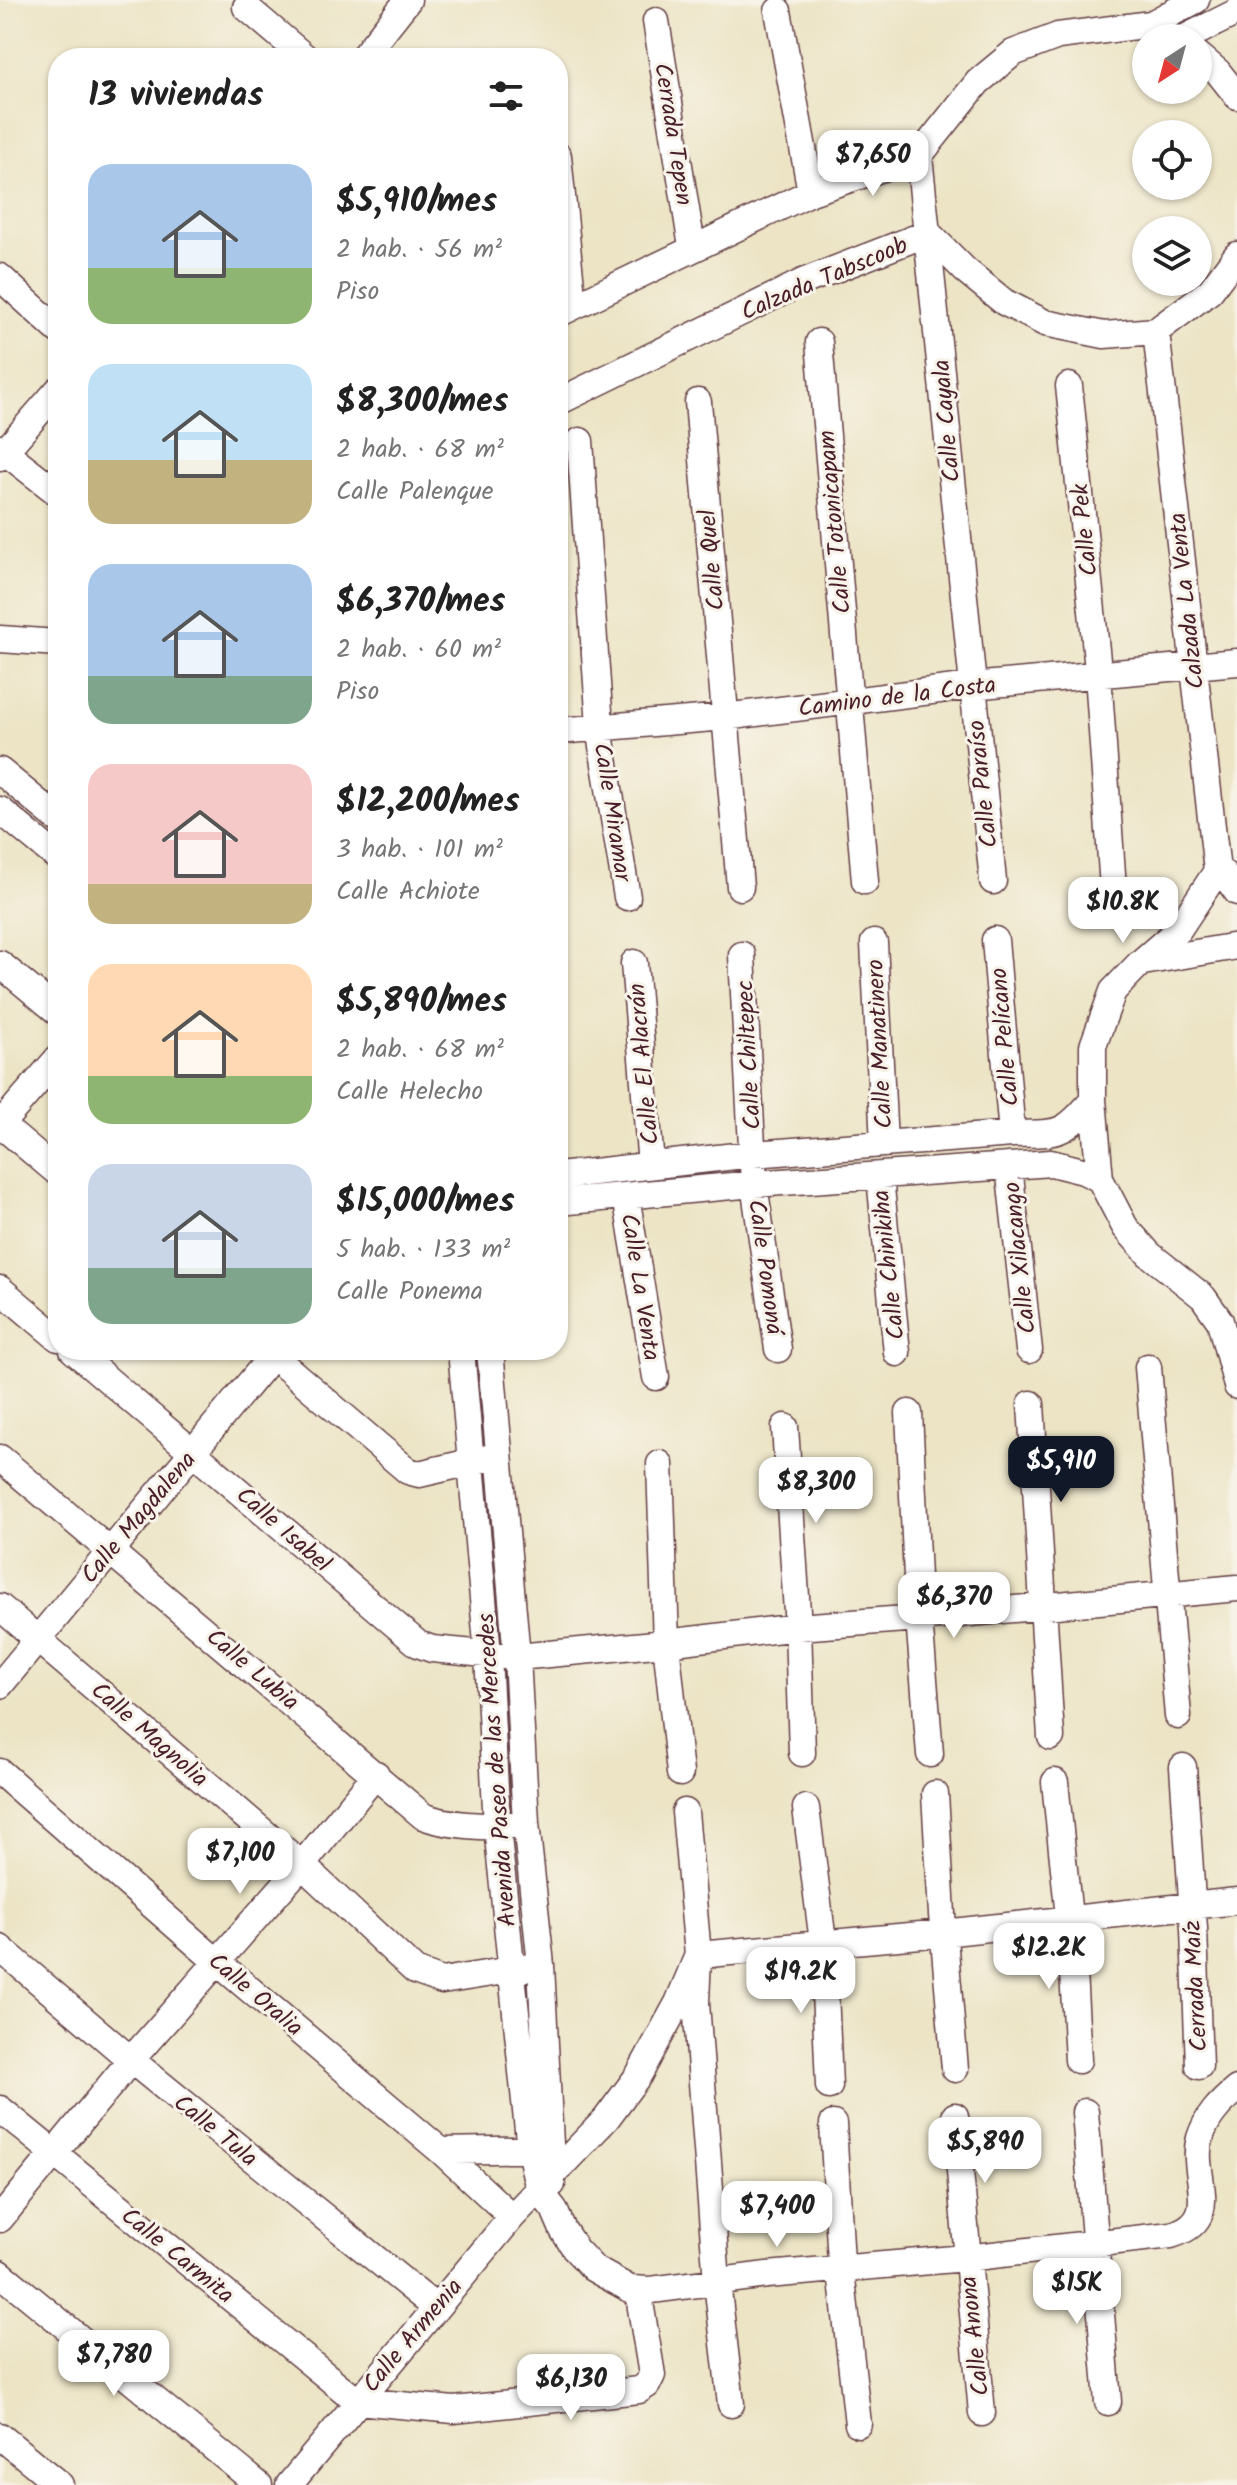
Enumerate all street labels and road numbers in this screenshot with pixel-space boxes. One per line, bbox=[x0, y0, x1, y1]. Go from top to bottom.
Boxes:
street label: Cerrada Tepen bbox=[642, 60, 703, 208]
street label: Calzada Tabscoob bbox=[735, 226, 915, 332]
street label: Calle Cayala bbox=[923, 358, 972, 484]
street label: Calle Totonicapam bbox=[808, 429, 863, 615]
street label: Calle Pek bbox=[1061, 481, 1110, 578]
street label: Calle Quel bbox=[689, 508, 736, 612]
street label: Calzada La Venta bbox=[1159, 511, 1216, 691]
street label: Camino de la Costa bbox=[796, 666, 998, 729]
street label: Calle Paraíso bbox=[957, 718, 1010, 850]
street label: Calle Miramar bbox=[581, 740, 642, 886]
street label: Calle Manatinero bbox=[857, 958, 904, 1130]
street label: Calle Pelícano bbox=[980, 966, 1031, 1108]
street label: Calle Chiltepec bbox=[726, 979, 773, 1131]
street label: Calle El Alacrán bbox=[618, 982, 671, 1146]
street label: Calle Xilacango bbox=[993, 1180, 1048, 1336]
street label: Calle Chinikiha bbox=[862, 1188, 917, 1342]
street label: Calle Pomoná bbox=[736, 1197, 794, 1340]
street label: Calle La Venta bbox=[609, 1211, 670, 1364]
street label: Calle Magdalena bbox=[72, 1443, 207, 1593]
street label: Calle Isabel bbox=[226, 1477, 340, 1583]
street label: Avenida Paseo de las Mercedes bbox=[467, 1612, 528, 1928]
street label: Calle Lubia bbox=[197, 1619, 307, 1721]
street label: Calle Magnolia bbox=[81, 1673, 217, 1798]
street label: Cerrada Maíz bbox=[1174, 1919, 1219, 2053]
street label: Calle Oralia bbox=[199, 1943, 311, 2047]
street label: Calle Tula bbox=[164, 2085, 266, 2178]
street label: Calle Carmita bbox=[112, 2198, 242, 2314]
street label: Calle Armenia bbox=[353, 2270, 473, 2402]
street label: Calle Anona bbox=[950, 2274, 1001, 2398]

